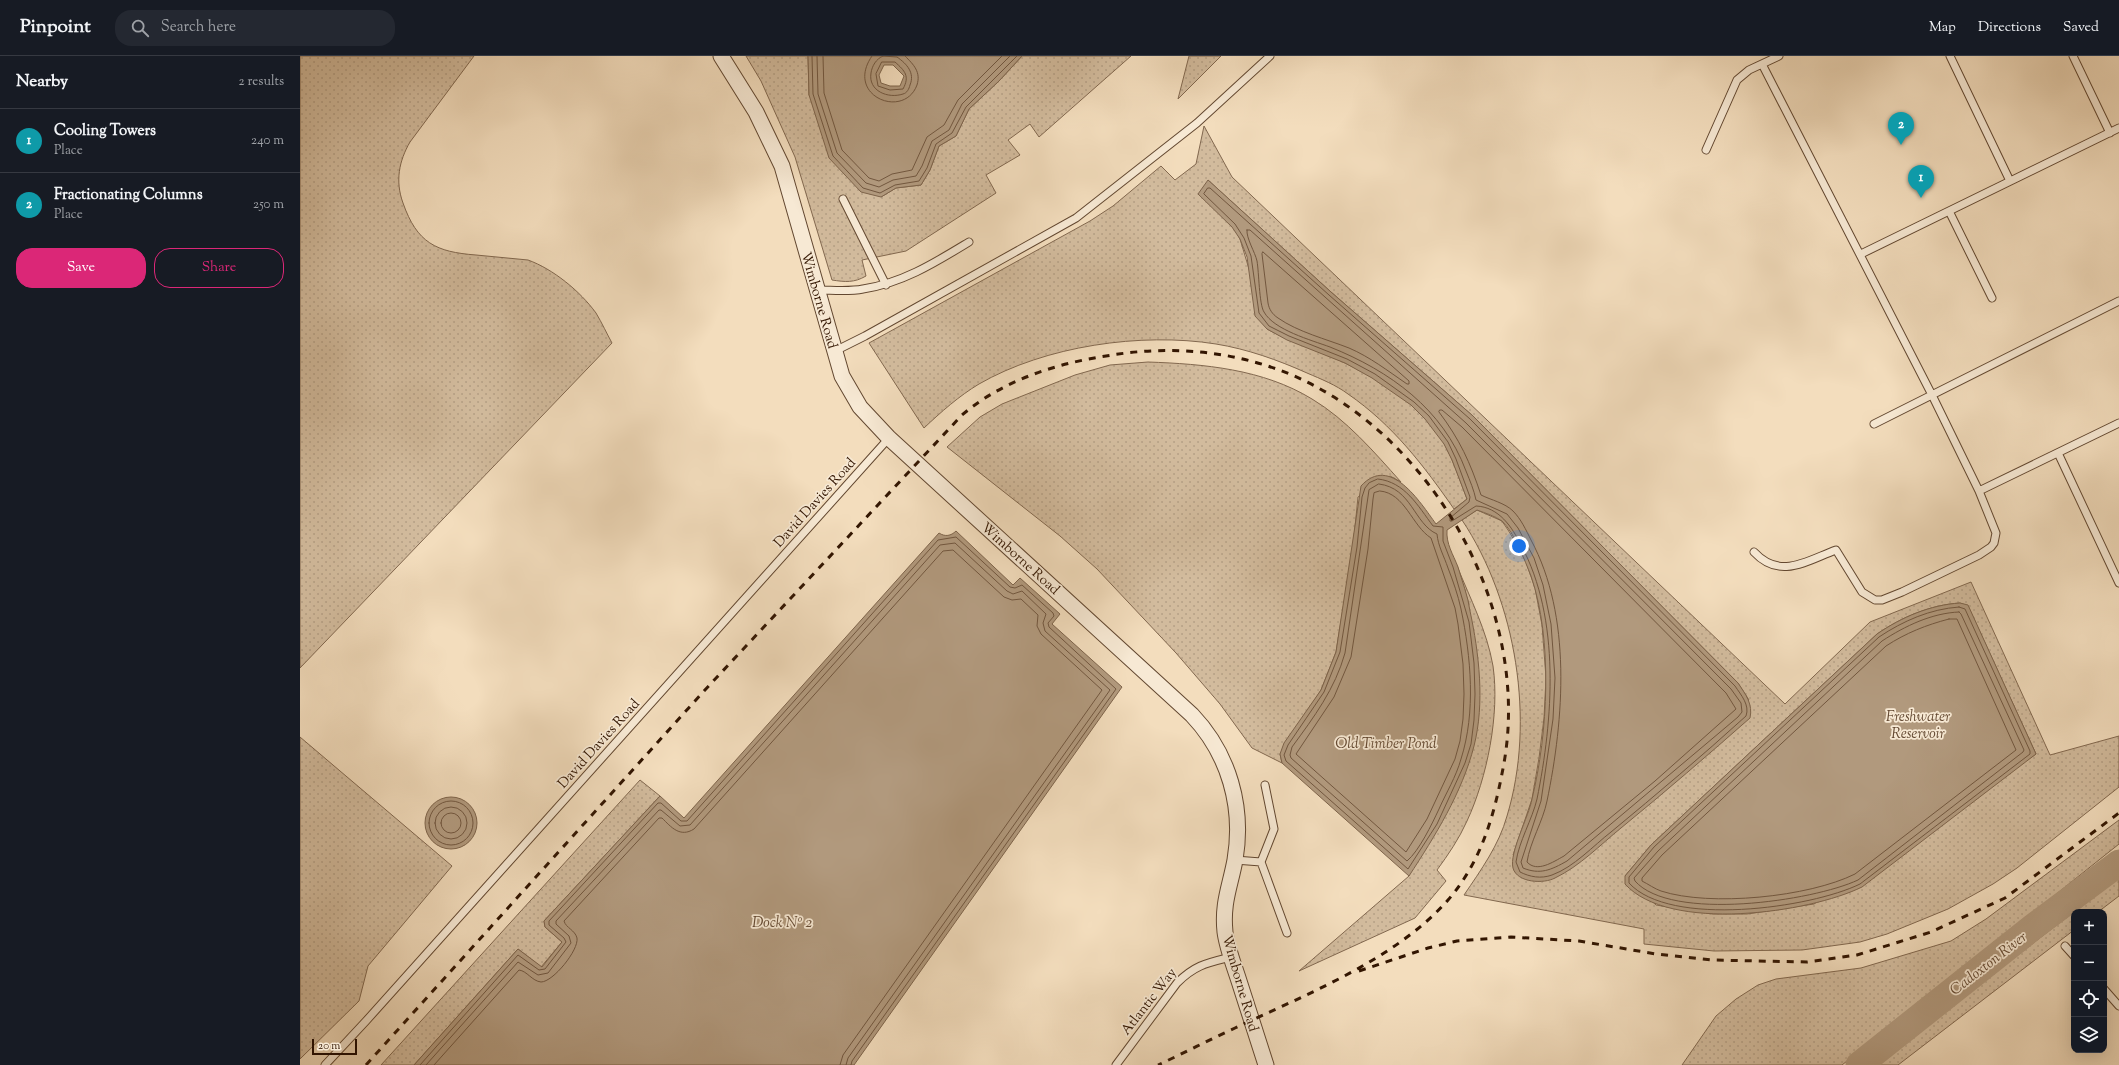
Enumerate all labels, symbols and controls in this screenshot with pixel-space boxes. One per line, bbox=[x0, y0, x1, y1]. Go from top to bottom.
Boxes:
search box bbox=[115, 10, 395, 46]
text: Pinpoint bbox=[20, 14, 91, 41]
icon: search bbox=[129, 17, 151, 39]
text: Search here bbox=[161, 17, 236, 38]
text: Map bbox=[1929, 18, 1956, 38]
text: Directions bbox=[1978, 18, 2041, 38]
text: Saved bbox=[2063, 18, 2099, 38]
text: Nearby bbox=[16, 70, 68, 94]
text: 2 results bbox=[239, 73, 284, 91]
pin: 2 bbox=[1888, 112, 1914, 145]
text: Cooling Towers bbox=[54, 121, 156, 142]
text: 1 bbox=[27, 132, 31, 150]
text: 240 m bbox=[251, 132, 284, 150]
text: Place bbox=[54, 142, 83, 160]
pin: 1 bbox=[1908, 165, 1934, 198]
text: Fractionating Columns bbox=[54, 185, 203, 206]
text: 2 bbox=[26, 196, 32, 214]
text: 250 m bbox=[253, 196, 284, 214]
text: Place bbox=[54, 206, 83, 224]
button: Save bbox=[16, 248, 146, 288]
button: Share bbox=[154, 248, 284, 288]
street label: Wimborne Road bbox=[795, 250, 841, 351]
street label: David Davies Road bbox=[770, 454, 861, 553]
street label: Wimborne Road bbox=[976, 519, 1064, 600]
your location bbox=[1509, 536, 1529, 556]
street label: David Davies Road bbox=[554, 695, 645, 794]
water label: Freshwater Reservoir bbox=[1886, 707, 1951, 745]
water label: Old Timber Pond bbox=[1335, 734, 1437, 755]
map controls bbox=[2071, 909, 2107, 1053]
button: + bbox=[2071, 909, 2107, 945]
water label: Dock Nº 2 bbox=[752, 913, 812, 934]
water label: Cadoxton River bbox=[1946, 927, 2033, 1001]
street label: Wimborne Road bbox=[1216, 933, 1262, 1034]
button: − bbox=[2071, 945, 2107, 981]
street label: Atlantic Way bbox=[1117, 964, 1182, 1040]
button: locate bbox=[2071, 981, 2107, 1017]
button: layers bbox=[2071, 1017, 2107, 1053]
scale bar bbox=[312, 1037, 357, 1056]
text: 20 m bbox=[318, 1038, 340, 1054]

